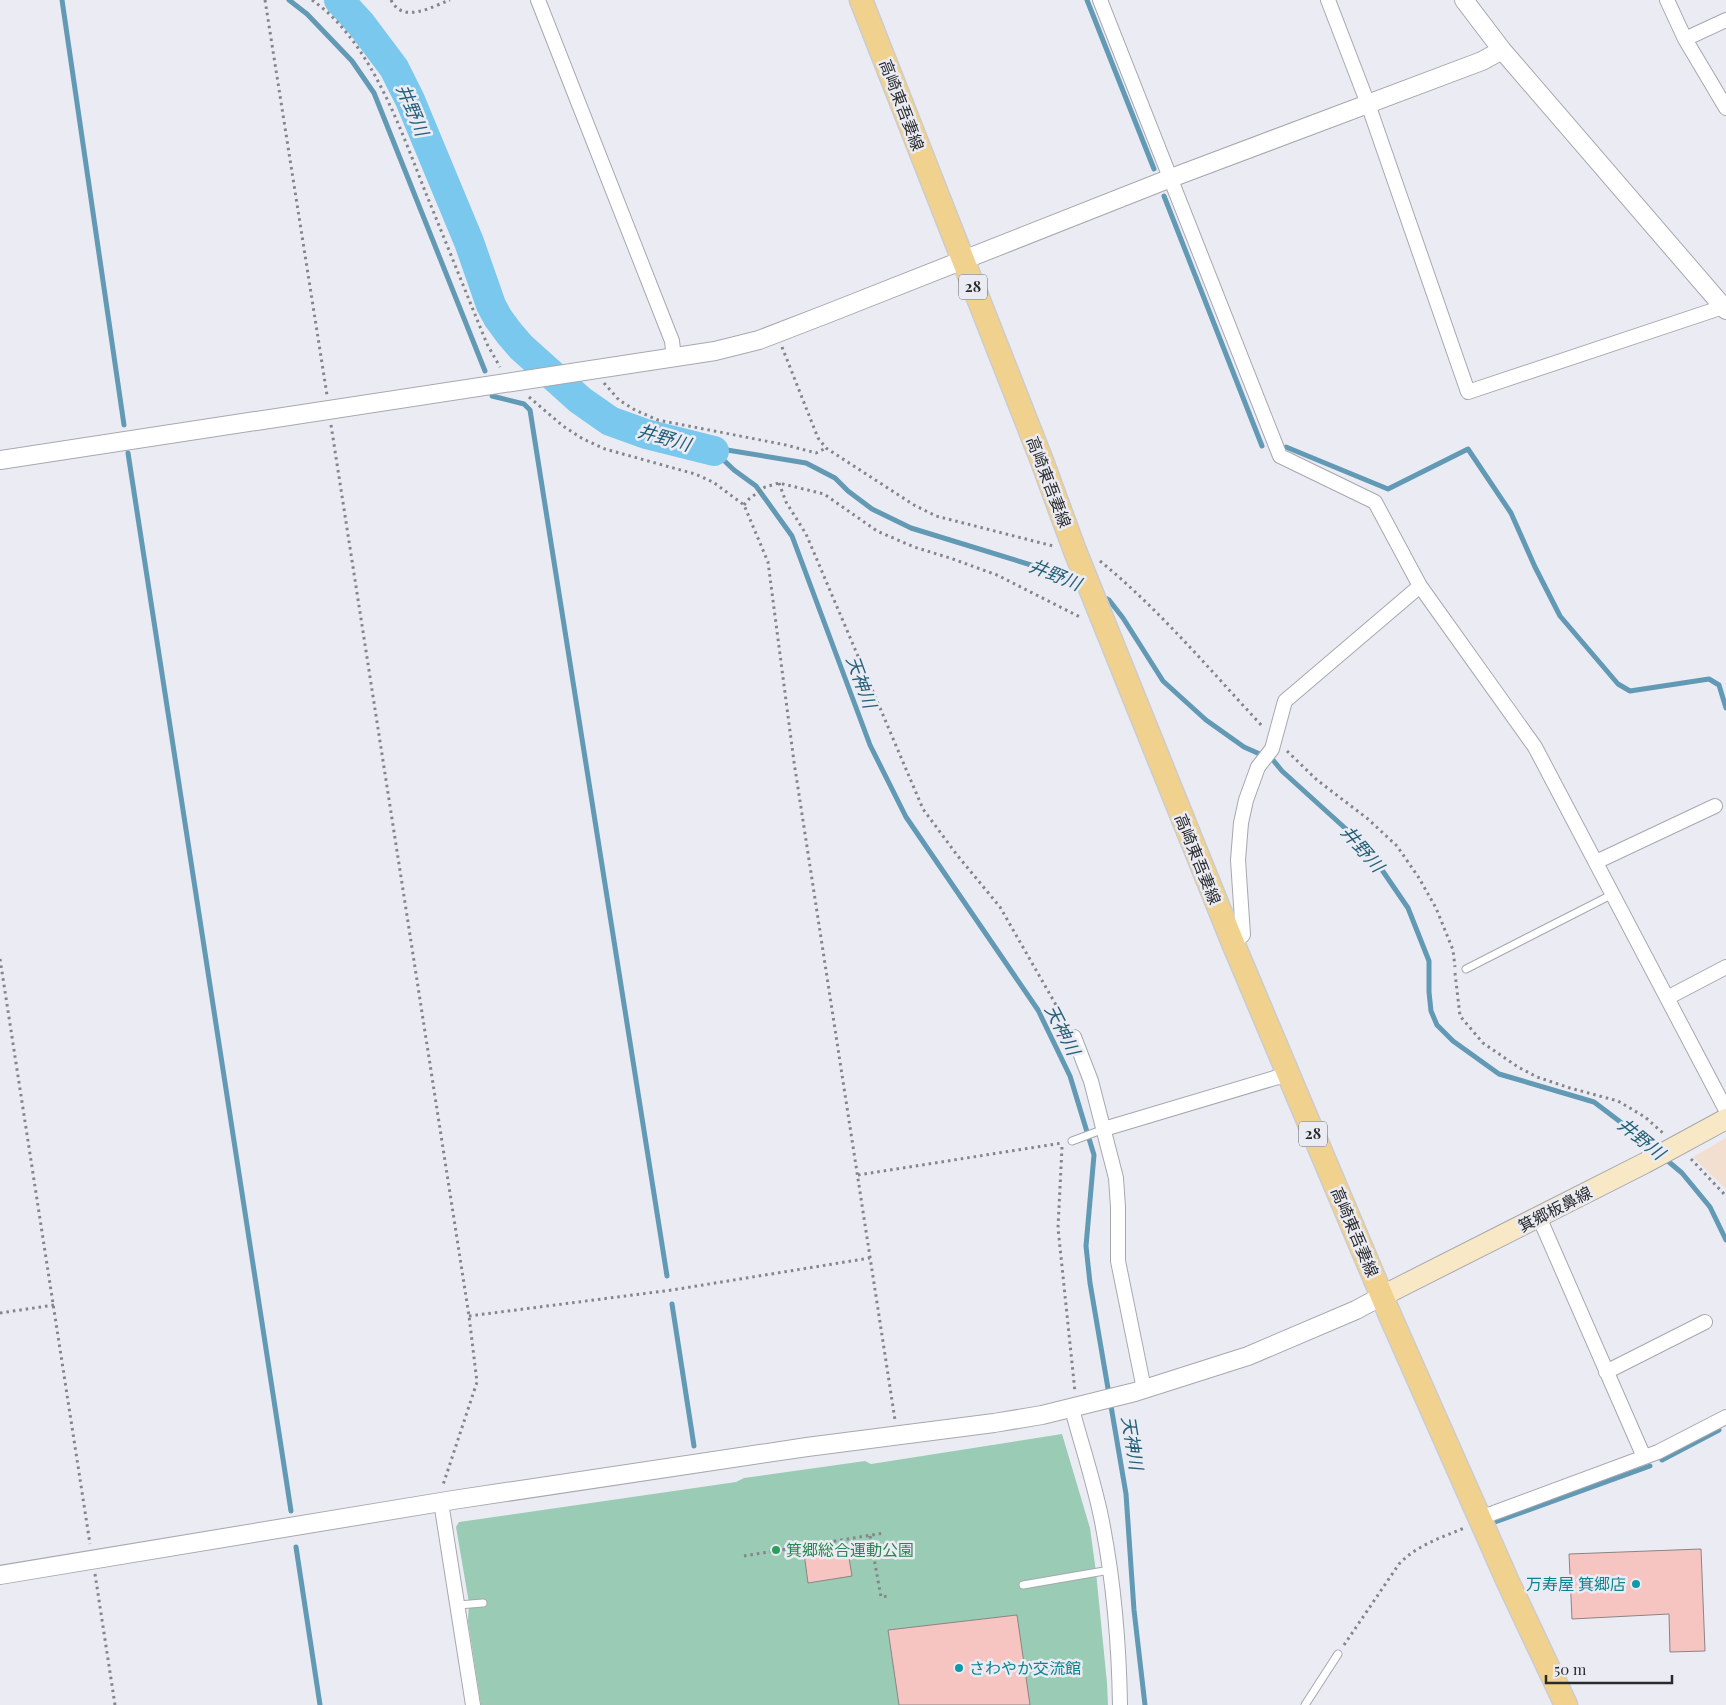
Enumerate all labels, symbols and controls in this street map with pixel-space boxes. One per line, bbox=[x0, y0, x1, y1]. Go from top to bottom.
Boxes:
street label: 高崎東吾妻線 bbox=[875, 56, 929, 153]
water label: 井野川 bbox=[391, 80, 435, 141]
road number: 28 bbox=[959, 274, 987, 300]
water label: 井野川 bbox=[635, 418, 695, 457]
street label: 高崎東吾妻線 bbox=[1022, 433, 1076, 530]
water label: 井野川 bbox=[1026, 553, 1087, 596]
water label: 天神川 bbox=[841, 652, 883, 713]
street label: 高崎東吾妻線 bbox=[1171, 810, 1226, 907]
water label: 井野川 bbox=[1336, 820, 1391, 878]
water label: 天神川 bbox=[1040, 1000, 1087, 1061]
water label: 井野川 bbox=[1613, 1112, 1672, 1166]
road number: 28 bbox=[1299, 1122, 1327, 1146]
street label: 箕郷板鼻線 bbox=[1514, 1181, 1595, 1236]
street label: 高崎東吾妻線 bbox=[1327, 1184, 1384, 1280]
water label: 天神川 bbox=[1117, 1414, 1149, 1473]
place label: 箕郷総合運動公園 bbox=[786, 1539, 914, 1560]
marker: 箕郷総合運動公園 bbox=[770, 1544, 782, 1556]
place label: 万寿屋 箕郷店 bbox=[1526, 1573, 1626, 1594]
marker: 万寿屋 箕郷店 bbox=[1630, 1578, 1642, 1590]
scale bar bbox=[1546, 1652, 1672, 1684]
place label: さわやか交流館 bbox=[969, 1657, 1081, 1678]
text: 50 m bbox=[1554, 1659, 1587, 1679]
marker: さわやか交流館 bbox=[953, 1662, 965, 1674]

